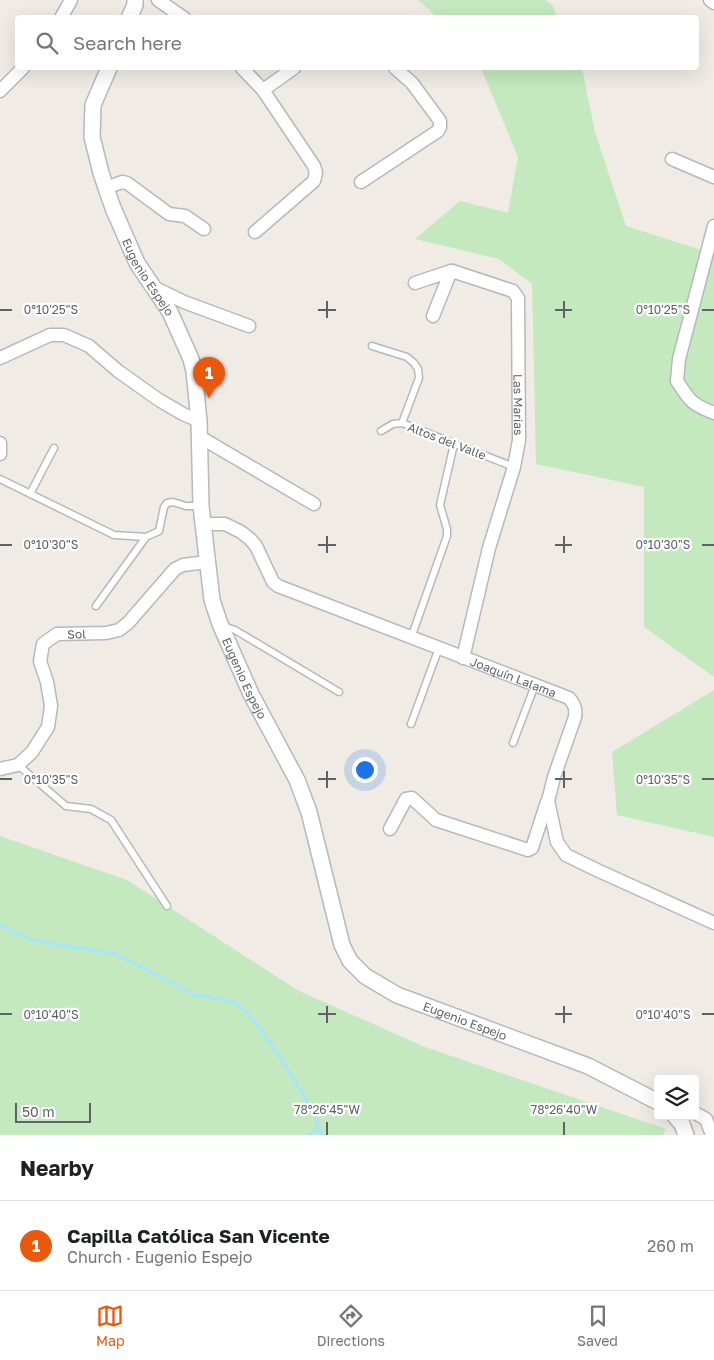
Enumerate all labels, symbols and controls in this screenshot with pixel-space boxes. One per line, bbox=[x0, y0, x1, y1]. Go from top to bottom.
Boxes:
search box bbox=[15, 15, 699, 70]
icon: search bbox=[33, 29, 61, 57]
text: Search here bbox=[73, 31, 182, 54]
street label: Eugenio Espejo bbox=[119, 236, 178, 318]
text: 0°10'25"S bbox=[24, 302, 78, 317]
text: 0°10'25"S bbox=[636, 302, 690, 317]
pin: 1 bbox=[193, 357, 225, 398]
street label: Las Marias bbox=[511, 374, 526, 435]
street label: Altos del Valle bbox=[406, 419, 488, 463]
text: 0°10'30"S bbox=[24, 537, 79, 552]
text: 0°10'30"S bbox=[636, 537, 691, 552]
street label: Sol bbox=[67, 626, 86, 641]
street label: Eugenio Espejo bbox=[219, 635, 270, 721]
street label: Joaquín Lalama bbox=[468, 653, 558, 700]
your location bbox=[352, 757, 378, 783]
text: 0°10'35"S bbox=[24, 772, 78, 787]
text: 0°10'35"S bbox=[636, 772, 690, 787]
street label: Eugenio Espejo bbox=[421, 998, 509, 1043]
text: 0°10'40"S bbox=[23, 1007, 79, 1022]
text: 0°10'40"S bbox=[635, 1007, 691, 1022]
map controls bbox=[654, 1075, 699, 1120]
button: layers bbox=[654, 1075, 699, 1120]
scale bar bbox=[15, 1100, 91, 1123]
text: 78°26'45"W bbox=[294, 1102, 360, 1117]
text: 78°26'40"W bbox=[531, 1102, 598, 1117]
text: 50 m bbox=[22, 1103, 55, 1120]
text: Nearby bbox=[20, 1155, 94, 1181]
text: Capilla Católica San Vicente bbox=[67, 1224, 330, 1247]
text: 1 bbox=[32, 1236, 40, 1256]
text: 260 m bbox=[647, 1236, 694, 1256]
text: Church · Eugenio Espejo bbox=[67, 1247, 252, 1267]
tab: Map bbox=[96, 1302, 125, 1349]
tab: Directions bbox=[317, 1302, 385, 1349]
tab: Saved bbox=[577, 1302, 618, 1349]

